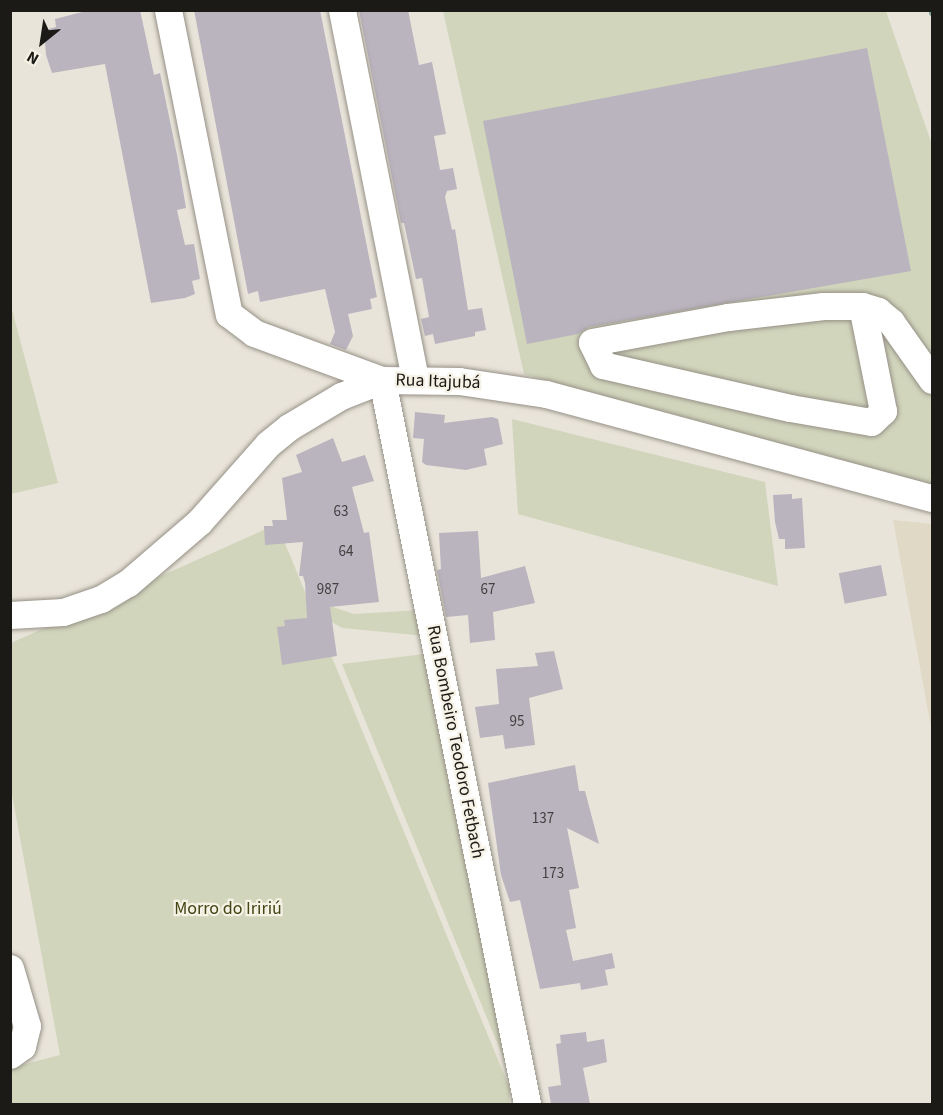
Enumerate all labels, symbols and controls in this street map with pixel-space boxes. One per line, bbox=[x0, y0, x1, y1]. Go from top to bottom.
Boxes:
north arrow bbox=[12, 12, 72, 72]
text: N bbox=[23, 45, 43, 70]
street label: Rua Itajubá bbox=[395, 370, 481, 394]
house number: 63 bbox=[334, 503, 348, 521]
house number: 64 bbox=[339, 543, 353, 561]
house number: 987 bbox=[317, 581, 339, 599]
house number: 67 bbox=[481, 581, 495, 599]
street label: Rua Bombeiro Teodoro Fetbach bbox=[422, 623, 488, 861]
house number: 95 bbox=[510, 713, 524, 731]
house number: 137 bbox=[532, 810, 554, 828]
house number: 173 bbox=[542, 865, 564, 883]
park label: Morro do Iririú bbox=[174, 898, 282, 920]

